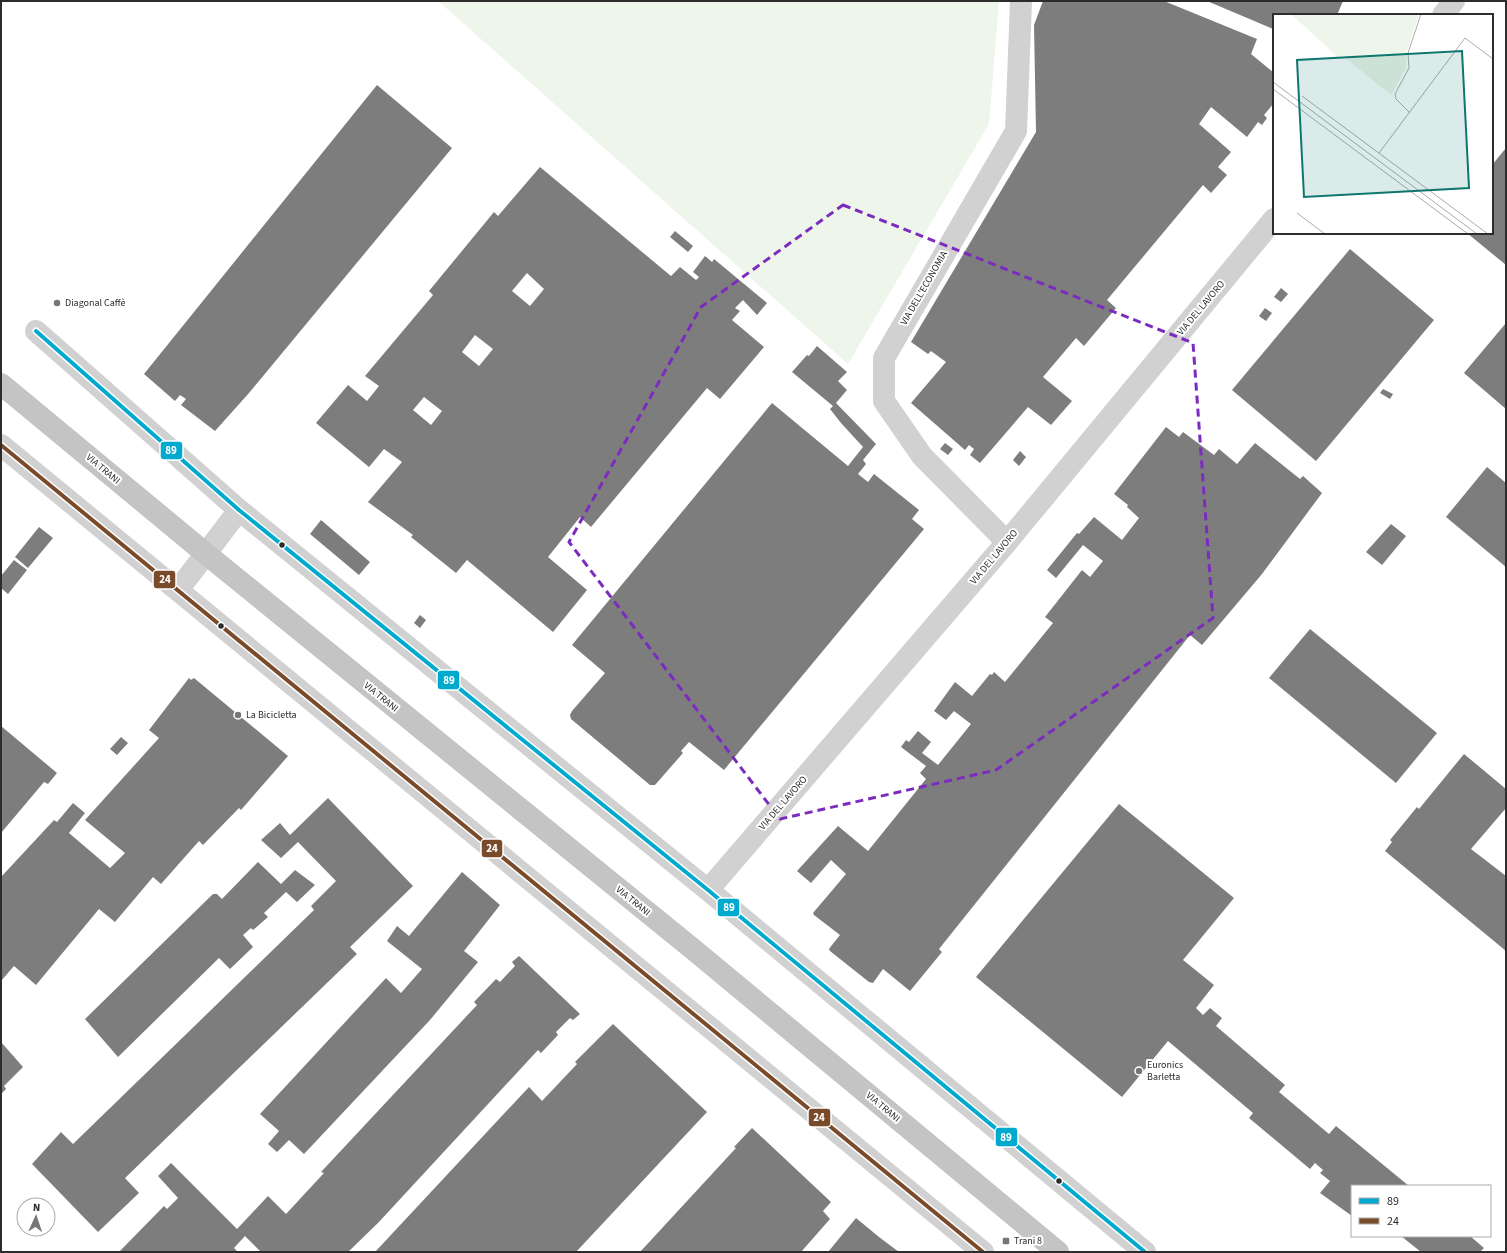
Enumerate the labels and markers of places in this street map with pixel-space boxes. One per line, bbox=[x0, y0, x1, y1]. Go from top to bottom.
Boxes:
place label: Diagonal Caffè bbox=[65, 296, 125, 310]
marker: Diagonal Caffè bbox=[52, 298, 62, 308]
unlabelled marker bbox=[277, 540, 287, 550]
unlabelled marker bbox=[216, 621, 226, 631]
place label: La Bicicletta bbox=[246, 708, 297, 722]
marker: La Bicicletta bbox=[233, 710, 243, 720]
place label: Euronics Barletta bbox=[1147, 1058, 1183, 1084]
marker: Euronics Barletta bbox=[1134, 1066, 1144, 1076]
unlabelled marker bbox=[1054, 1176, 1064, 1186]
place label: Trani 8 bbox=[1014, 1234, 1042, 1248]
marker: Trani 8 bbox=[1001, 1236, 1011, 1246]

